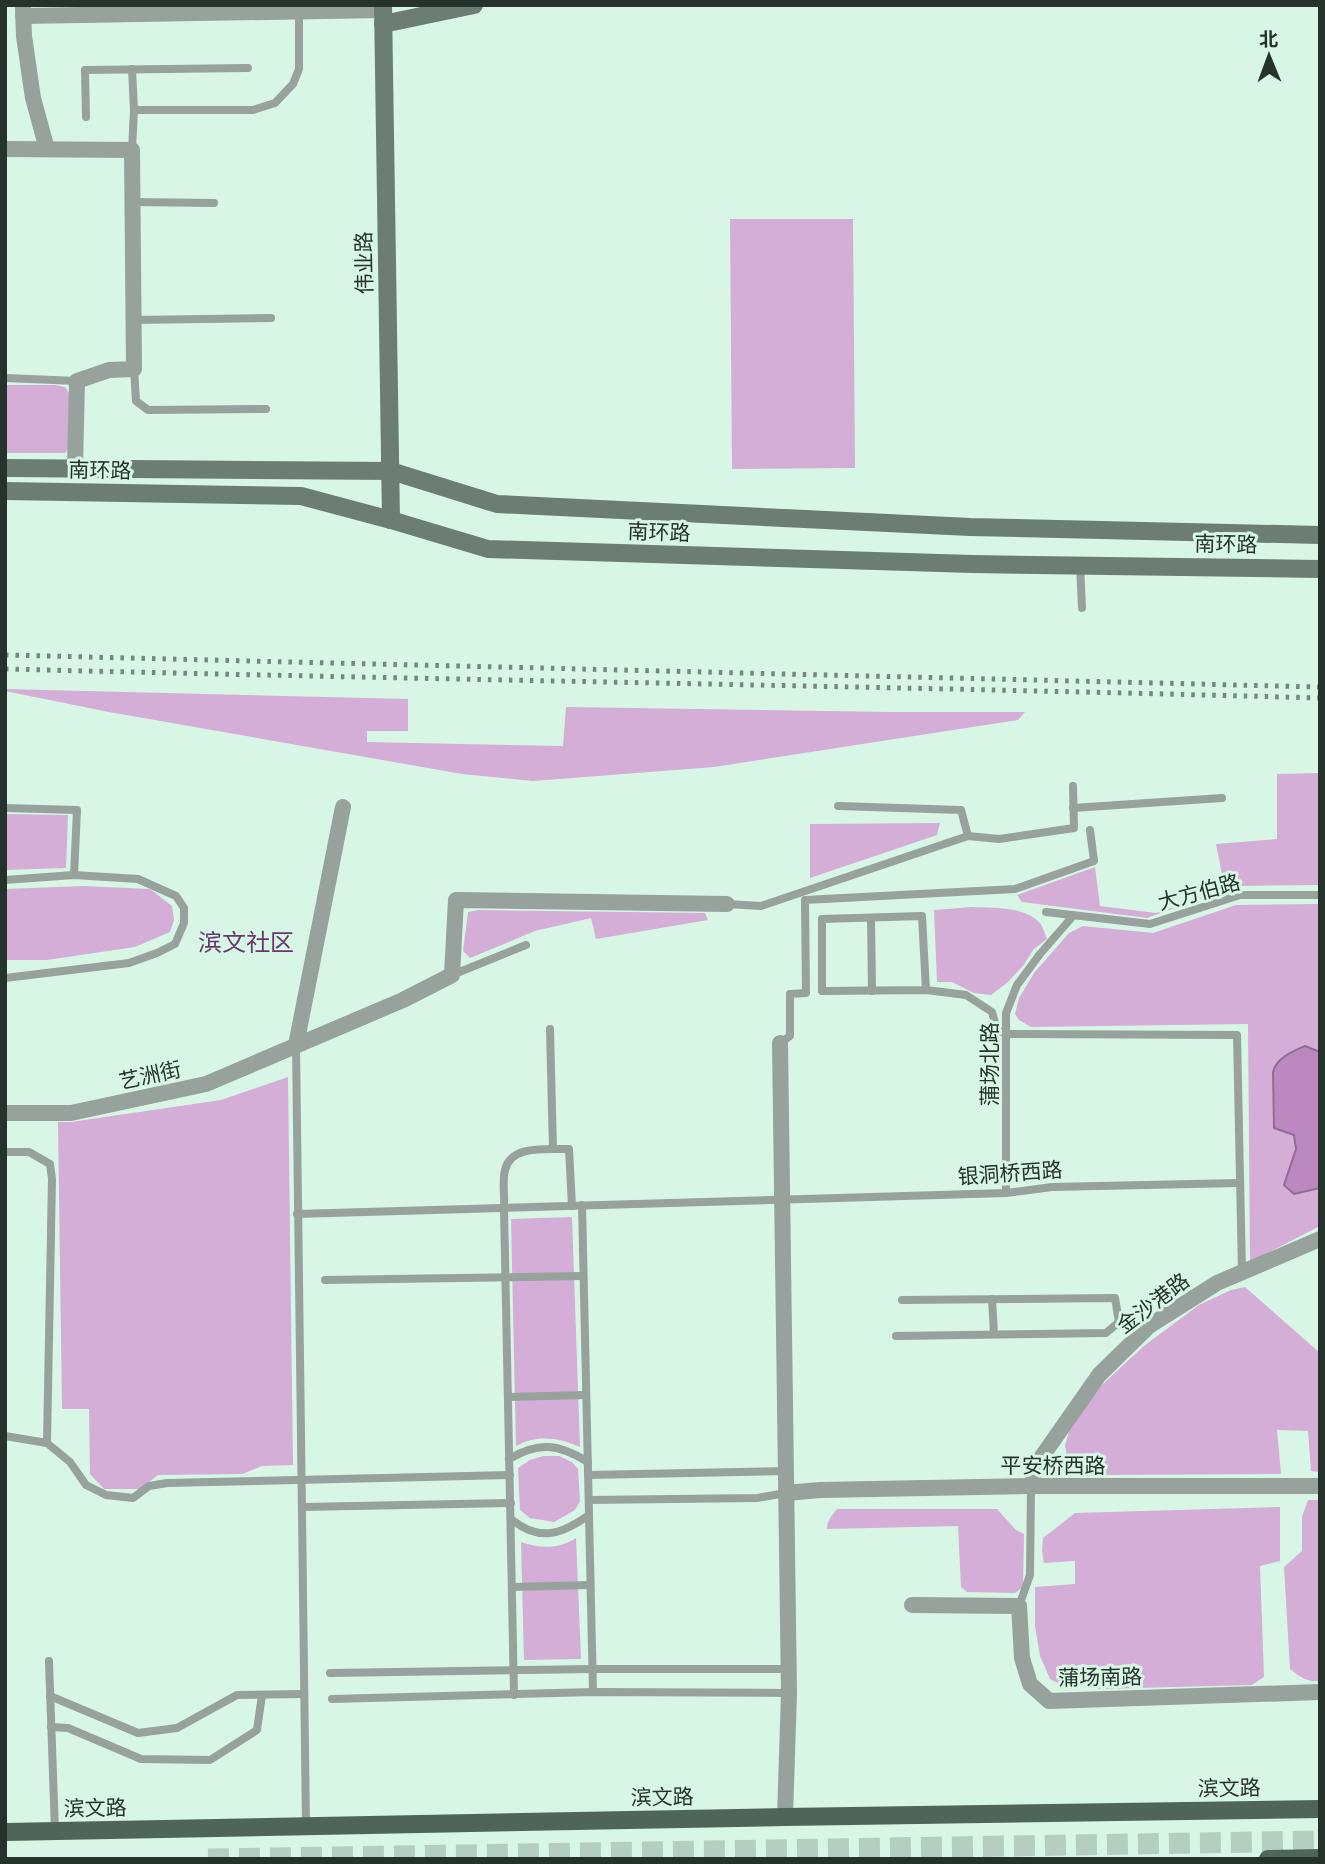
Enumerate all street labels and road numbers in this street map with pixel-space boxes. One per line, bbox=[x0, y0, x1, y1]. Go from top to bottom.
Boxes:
street label: 伟业路 bbox=[351, 231, 377, 295]
street label: 南环路 bbox=[68, 457, 132, 483]
street label: 南环路 bbox=[627, 518, 691, 546]
street label: 南环路 bbox=[1194, 531, 1258, 557]
street label: 大方伯路 bbox=[1155, 869, 1243, 915]
street label: 蒲场北路 bbox=[977, 1022, 1002, 1106]
street label: 艺洲街 bbox=[117, 1056, 183, 1094]
street label: 银洞桥西路 bbox=[957, 1157, 1063, 1189]
street label: 金沙港路 bbox=[1112, 1268, 1194, 1338]
street label: 平安桥西路 bbox=[1001, 1453, 1106, 1478]
street label: 蒲场南路 bbox=[1058, 1664, 1142, 1690]
street label: 滨文路 bbox=[1197, 1775, 1261, 1801]
street label: 滨文路 bbox=[630, 1784, 694, 1810]
street label: 滨文路 bbox=[63, 1795, 127, 1821]

